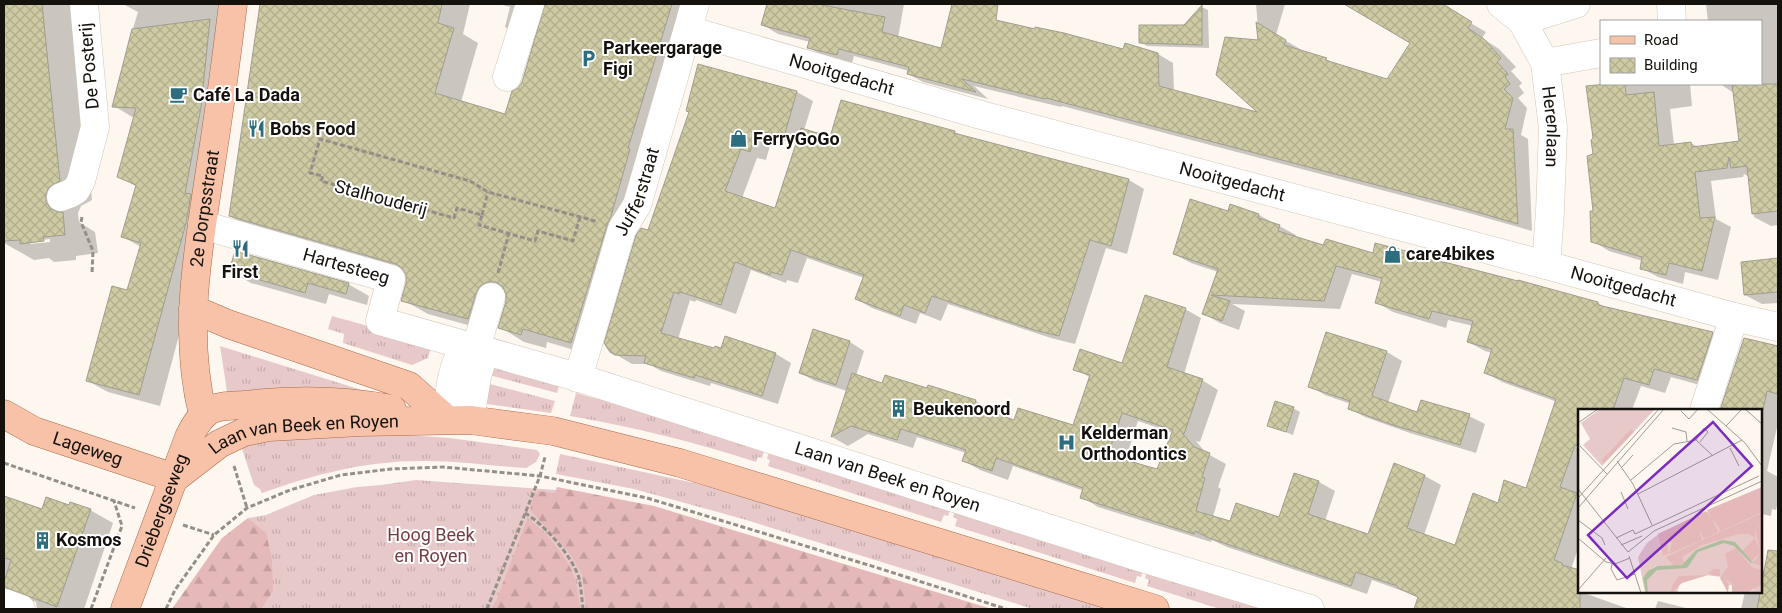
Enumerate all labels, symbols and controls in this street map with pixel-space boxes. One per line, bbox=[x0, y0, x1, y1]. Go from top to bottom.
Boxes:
legend bbox=[1600, 20, 1762, 85]
street label: De Posterij bbox=[74, 22, 103, 110]
text: Road bbox=[1644, 31, 1678, 49]
place label: Parkeergarage Figi bbox=[603, 37, 722, 79]
parking icon: Parkeergarage Figi bbox=[579, 48, 599, 68]
street label: Nooitgedacht bbox=[787, 49, 897, 99]
text: Building bbox=[1644, 56, 1698, 74]
place label: Café La Dada bbox=[193, 84, 300, 105]
cafe icon: Café La Dada bbox=[169, 85, 189, 105]
street label: Herenlaan bbox=[1538, 85, 1564, 168]
place label: Bobs Food bbox=[270, 118, 356, 139]
restaurant icon: Bobs Food bbox=[246, 119, 266, 139]
place label: FerryGoGo bbox=[753, 128, 840, 149]
shop icon: FerryGoGo bbox=[729, 129, 749, 149]
street label: Jufferstraat bbox=[610, 145, 663, 238]
street label: 2e Dorpsstraat bbox=[186, 148, 223, 268]
street label: Nooitgedacht bbox=[1177, 157, 1288, 205]
street label: Stalhouderij bbox=[332, 175, 430, 220]
restaurant icon: First bbox=[230, 239, 250, 259]
street label: Hartesteeg bbox=[301, 243, 392, 288]
place label: care4bikes bbox=[1406, 243, 1495, 264]
shop icon: care4bikes bbox=[1382, 244, 1402, 264]
place label: First bbox=[222, 261, 258, 282]
street label: Nooitgedacht bbox=[1568, 261, 1679, 311]
place label: Beukenoord bbox=[913, 398, 1010, 419]
building icon: Beukenoord bbox=[889, 399, 909, 419]
inset map bbox=[1578, 409, 1762, 593]
street label: Laan van Beek en Royen bbox=[204, 410, 399, 458]
place label: Kelderman Orthodontics bbox=[1081, 422, 1187, 464]
street label: Lageweg bbox=[50, 427, 125, 470]
hospital icon: Kelderman Orthodontics bbox=[1057, 433, 1077, 453]
street label: Laan van Beek en Royen bbox=[792, 437, 983, 516]
street label: Driebergseweg bbox=[130, 451, 192, 570]
park label: Hoog Beek en Royen bbox=[387, 524, 476, 566]
place label: Kosmos bbox=[56, 529, 122, 550]
building icon: Kosmos bbox=[32, 530, 52, 550]

